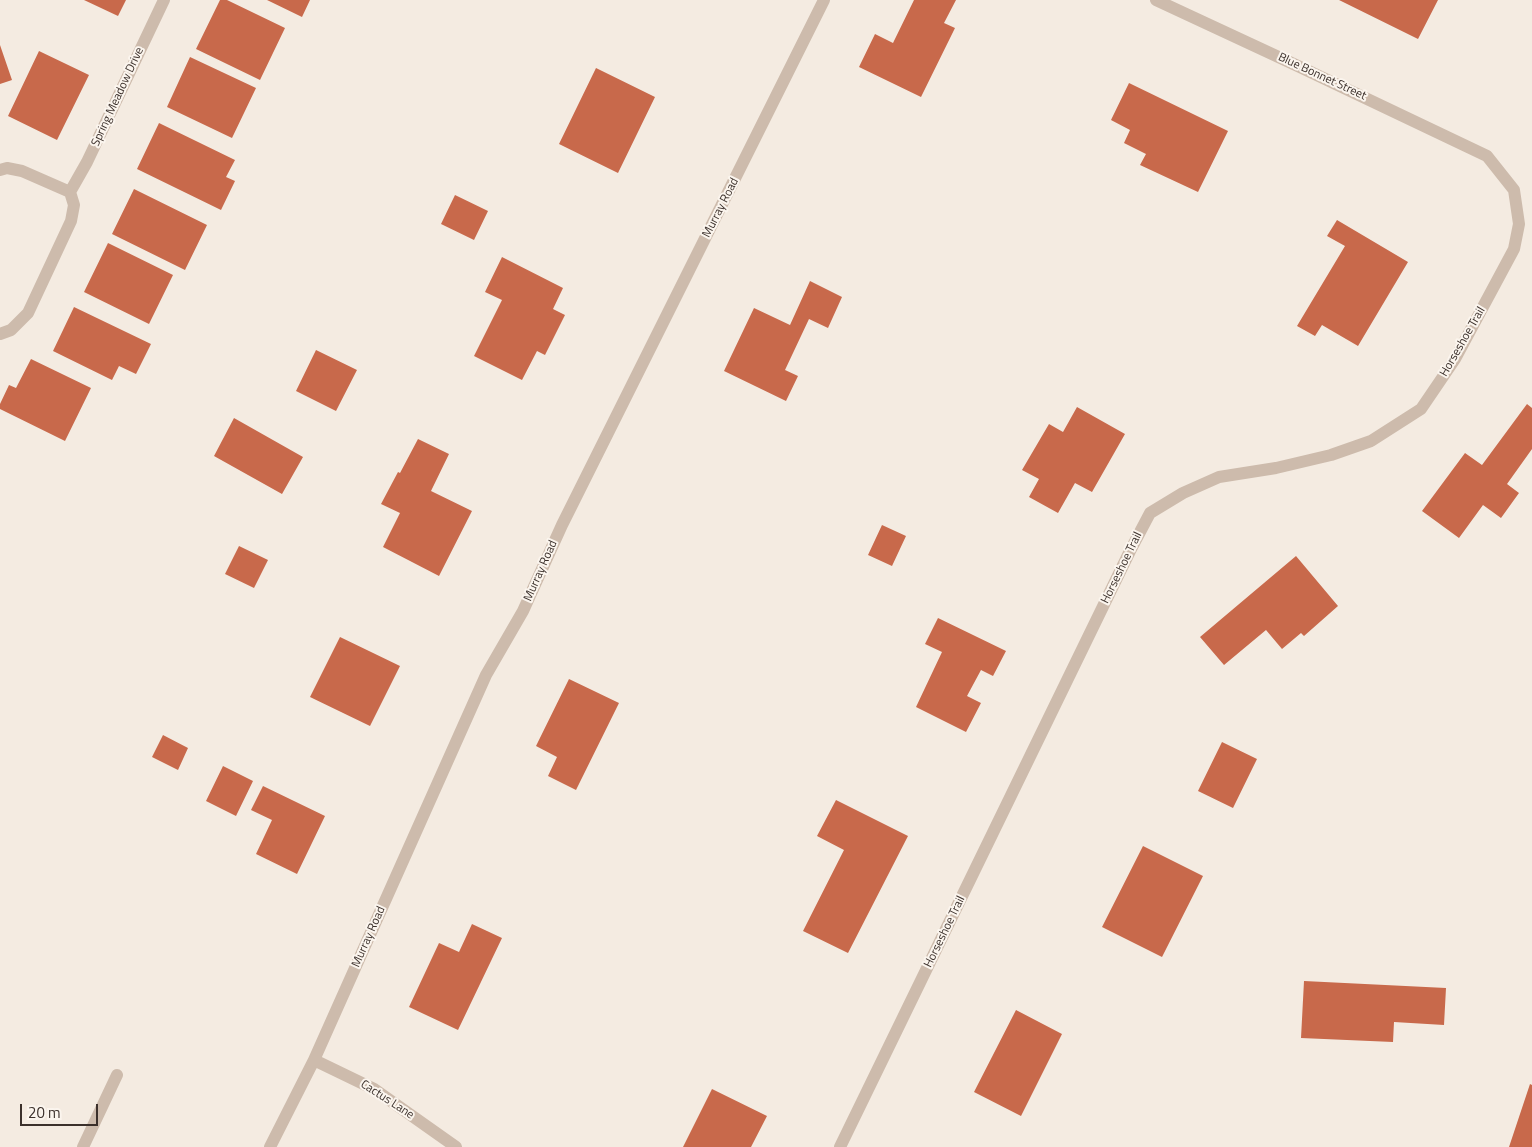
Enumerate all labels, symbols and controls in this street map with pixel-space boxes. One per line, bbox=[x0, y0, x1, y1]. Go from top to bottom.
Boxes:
street label: Spring Meadow Drive bbox=[89, 45, 147, 149]
street label: Blue Bonnet Street bbox=[1276, 50, 1368, 104]
street label: Murray Road bbox=[700, 176, 742, 240]
street label: Horseshoe Trail bbox=[1437, 305, 1489, 379]
street label: Horseshoe Trail bbox=[1098, 530, 1146, 606]
street label: Murray Road bbox=[521, 538, 561, 604]
street label: Horseshoe Trail bbox=[921, 894, 969, 970]
street label: Murray Road bbox=[349, 904, 389, 970]
street label: Cactus Lane bbox=[358, 1077, 416, 1123]
scale bar bbox=[22, 1094, 100, 1126]
text: 20 m bbox=[28, 1101, 61, 1124]

